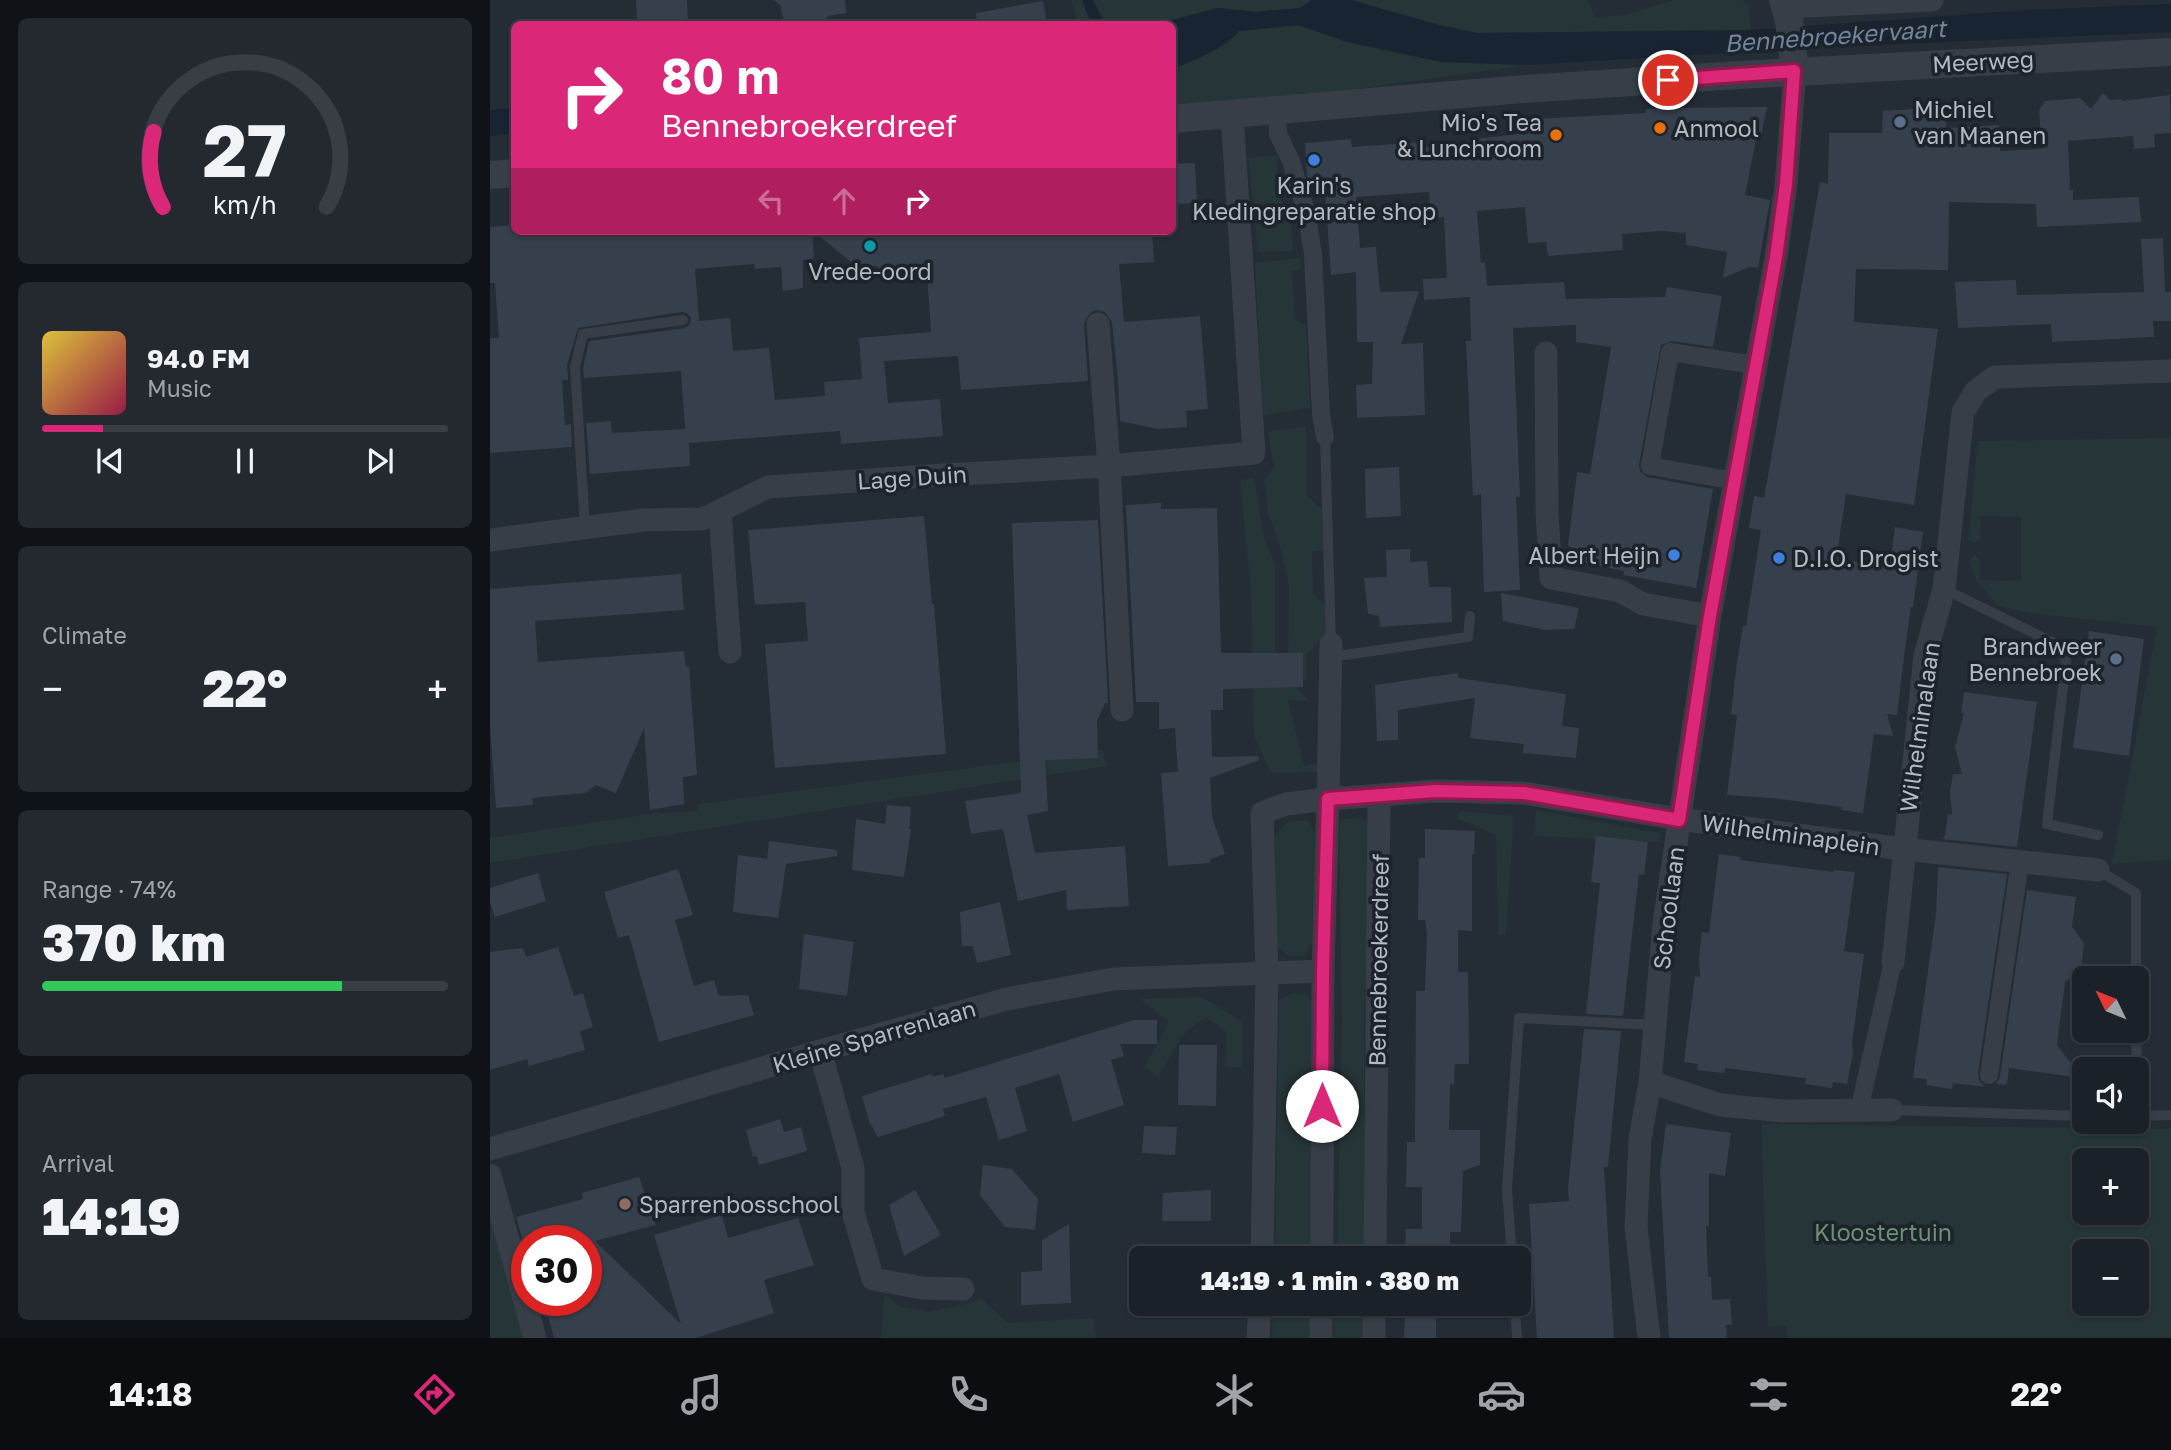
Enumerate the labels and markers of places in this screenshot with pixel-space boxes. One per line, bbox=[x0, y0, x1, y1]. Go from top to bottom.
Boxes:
pin bbox=[1638, 50, 1698, 110]
place label: Michiel van Maanen bbox=[1914, 95, 2046, 149]
place label: Mio's Tea & Lunchroom bbox=[1397, 108, 1542, 162]
place label: Anmool bbox=[1674, 114, 1759, 142]
marker: Michiel van Maanen bbox=[1892, 114, 1908, 130]
marker: Anmool bbox=[1652, 120, 1668, 136]
marker: Mio's Tea & Lunchroom bbox=[1548, 127, 1564, 143]
marker: Karin's Kledingreparatie shop bbox=[1306, 152, 1322, 168]
place label: Karin's Kledingreparatie shop bbox=[1192, 171, 1436, 225]
marker: Vrede-oord bbox=[862, 238, 878, 254]
place label: Vrede-oord bbox=[808, 257, 932, 285]
place label: Albert Heijn bbox=[1529, 541, 1660, 569]
place label: D.I.O. Drogist bbox=[1793, 544, 1939, 572]
marker: Albert Heijn bbox=[1666, 547, 1682, 563]
marker: D.I.O. Drogist bbox=[1771, 550, 1787, 566]
place label: Brandweer Bennebroek bbox=[1969, 632, 2102, 686]
marker: Brandweer Bennebroek bbox=[2108, 651, 2124, 667]
place label: Sparrenbosschool bbox=[639, 1190, 840, 1218]
marker: Sparrenbosschool bbox=[617, 1196, 633, 1212]

